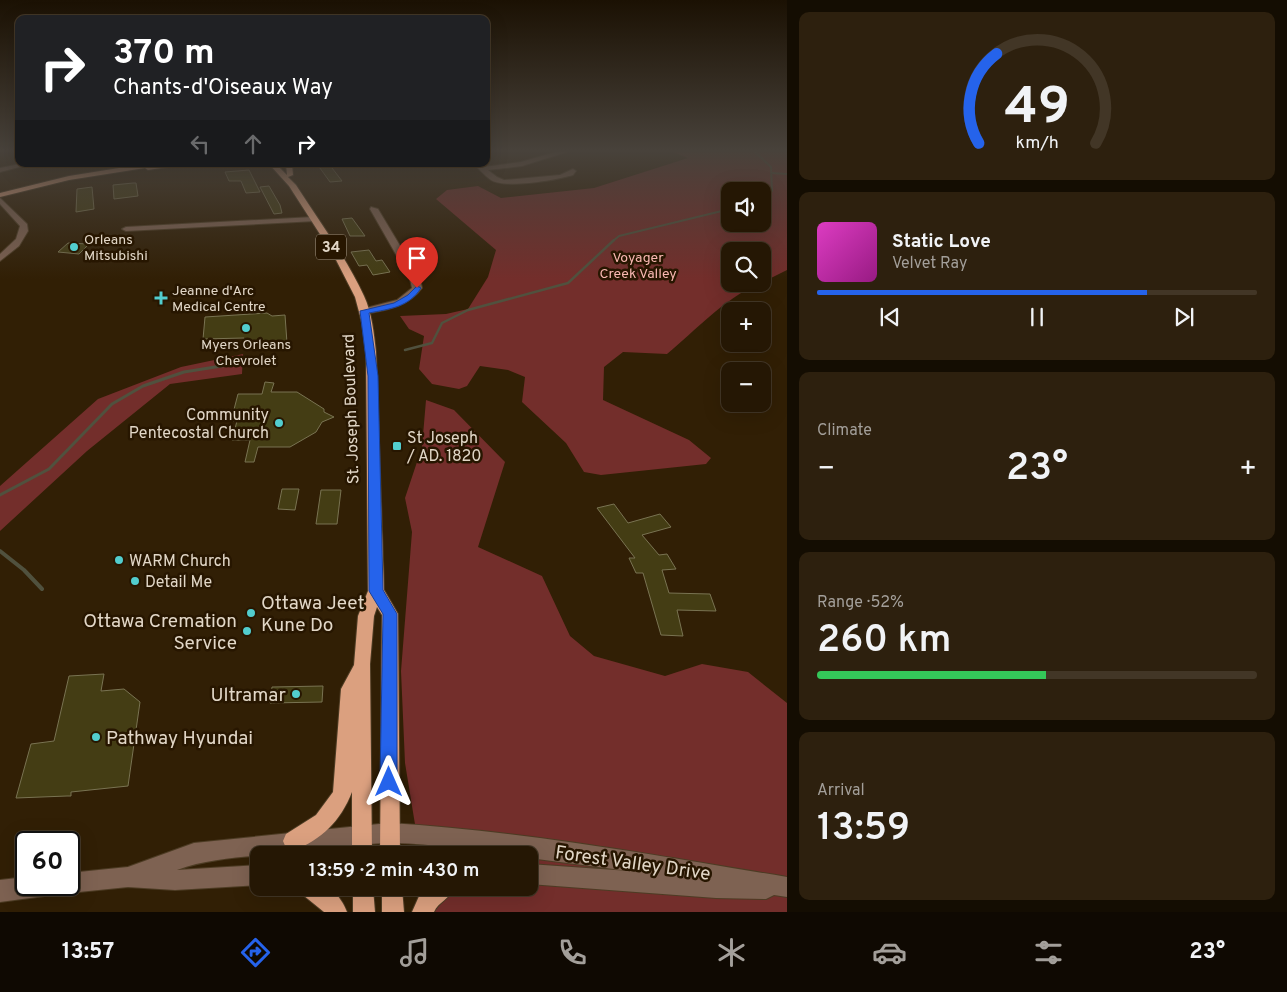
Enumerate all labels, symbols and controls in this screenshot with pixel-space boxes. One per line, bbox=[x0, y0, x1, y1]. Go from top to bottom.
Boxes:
text: 370 m bbox=[113, 32, 215, 76]
icon: right bbox=[30, 35, 95, 100]
text: Chants-d'Oiseaux Way bbox=[113, 75, 333, 102]
text: 49 bbox=[1004, 76, 1070, 142]
icon: left bbox=[186, 130, 214, 158]
icon: ahead bbox=[239, 130, 267, 158]
icon: right bbox=[292, 130, 320, 158]
text: km/h bbox=[1015, 132, 1059, 155]
map controls bbox=[721, 182, 771, 412]
button: sound bbox=[721, 182, 771, 232]
text: Static Love bbox=[892, 230, 991, 254]
place label: Orleans Mitsubishi bbox=[84, 232, 148, 265]
road number: 34 bbox=[316, 234, 346, 260]
pin bbox=[396, 237, 438, 288]
marker: Orleans Mitsubishi bbox=[68, 241, 80, 253]
button: search bbox=[721, 242, 771, 292]
icon: arrive bbox=[403, 244, 431, 272]
park label: Voyager Creek Valley bbox=[599, 250, 677, 283]
text: Velvet Ray bbox=[892, 254, 967, 274]
place label: Jeanne d'Arc Medical Centre bbox=[172, 283, 266, 316]
marker: Jeanne d'Arc Medical Centre bbox=[154, 291, 168, 305]
button: + bbox=[721, 302, 771, 352]
icon: previous bbox=[876, 303, 904, 331]
icon: pause bbox=[1023, 303, 1051, 331]
icon: next bbox=[1170, 303, 1198, 331]
marker: Myers Orleans Chevrolet bbox=[240, 322, 252, 334]
street label: St. Joseph Boulevard bbox=[339, 333, 365, 484]
place label: Myers Orleans Chevrolet bbox=[201, 337, 291, 370]
button: − bbox=[721, 362, 771, 412]
place label: Community Pentecostal Church bbox=[129, 406, 269, 444]
marker: Community Pentecostal Church bbox=[273, 417, 285, 429]
text: Climate bbox=[817, 421, 872, 441]
place label: St Joseph / AD. 1820 bbox=[406, 429, 482, 467]
marker: St Joseph / AD. 1820 bbox=[391, 440, 403, 452]
text: 23° bbox=[1006, 445, 1068, 494]
text: − bbox=[817, 452, 835, 488]
text: + bbox=[1239, 452, 1257, 488]
place label: WARM Church bbox=[129, 552, 231, 572]
marker: WARM Church bbox=[113, 554, 125, 566]
place label: Detail Me bbox=[145, 573, 212, 593]
marker: Detail Me bbox=[129, 575, 141, 587]
place label: Ottawa Jeet Kune Do bbox=[261, 592, 365, 638]
text: Range · 52% bbox=[817, 593, 904, 613]
marker: Ottawa Jeet Kune Do bbox=[245, 607, 257, 619]
place label: Ottawa Cremation Service bbox=[83, 610, 237, 656]
text: 260 km bbox=[817, 617, 951, 666]
marker: Ottawa Cremation Service bbox=[241, 625, 253, 637]
place label: Ultramar bbox=[210, 684, 287, 708]
marker: Ultramar bbox=[290, 688, 302, 700]
place label: Pathway Hyundai bbox=[106, 727, 253, 751]
marker: Pathway Hyundai bbox=[90, 731, 102, 743]
position arrow bbox=[362, 755, 414, 807]
text: Arrival bbox=[817, 781, 865, 801]
text: 13:59 bbox=[817, 805, 910, 854]
speed limit sign: 60 bbox=[15, 831, 80, 896]
street label: Forest Valley Drive bbox=[554, 841, 712, 887]
text: 13:59 · 2 min · 430 m bbox=[309, 859, 479, 883]
icon: directions bbox=[238, 935, 273, 970]
icon: music bbox=[397, 935, 432, 970]
icon: phone bbox=[555, 935, 590, 970]
icon: climate bbox=[714, 935, 749, 970]
icon: car bbox=[872, 935, 907, 970]
icon: filters bbox=[1031, 935, 1066, 970]
text: 13:57 bbox=[62, 939, 114, 966]
text: 23° bbox=[1189, 939, 1225, 966]

